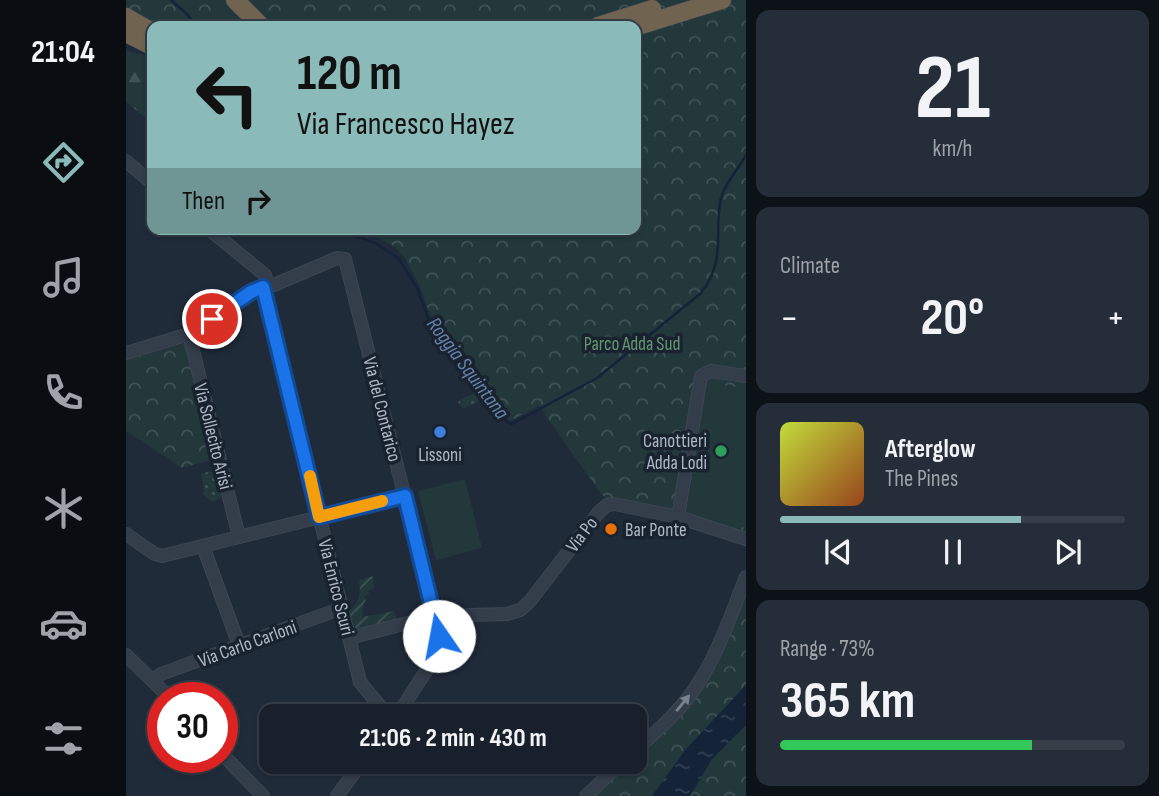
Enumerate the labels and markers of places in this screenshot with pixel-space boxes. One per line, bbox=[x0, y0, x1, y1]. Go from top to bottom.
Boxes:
pin bbox=[182, 289, 242, 349]
marker: Lissoni bbox=[432, 424, 448, 440]
place label: Canottieri Adda Lodi bbox=[643, 430, 707, 475]
marker: Canottieri Adda Lodi bbox=[713, 443, 729, 459]
place label: Lissoni bbox=[418, 444, 462, 467]
place label: Bar Ponte bbox=[625, 519, 687, 542]
marker: Bar Ponte bbox=[603, 521, 619, 537]

